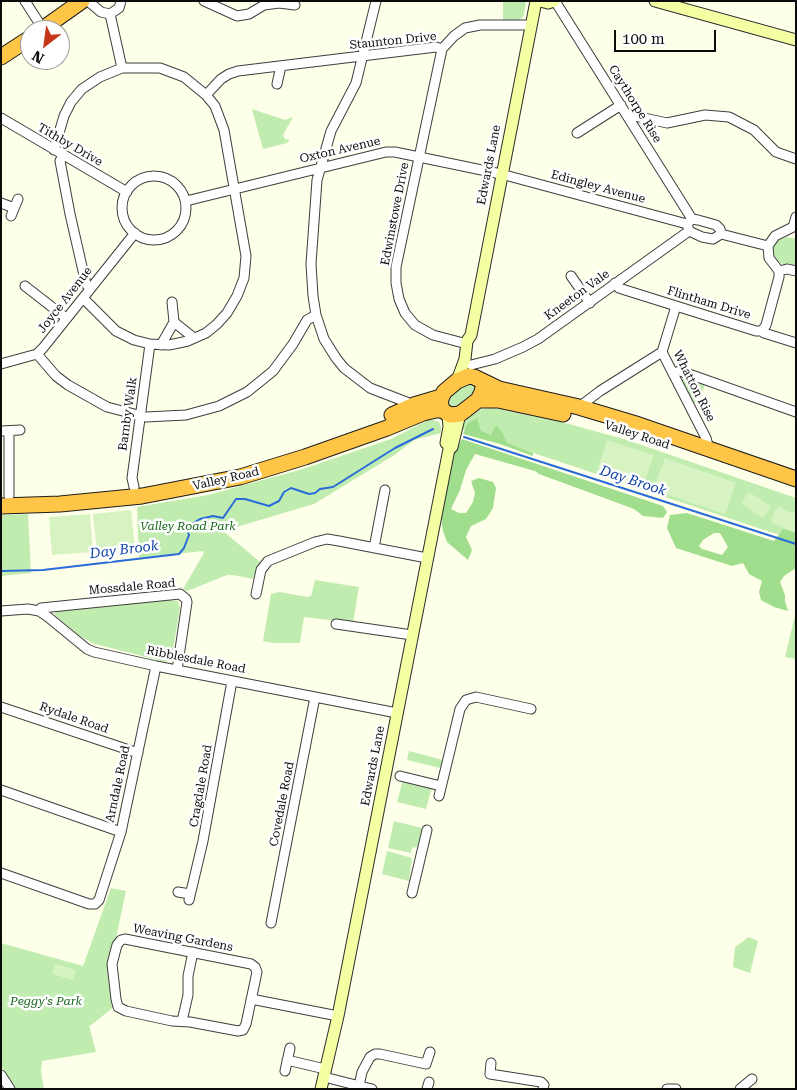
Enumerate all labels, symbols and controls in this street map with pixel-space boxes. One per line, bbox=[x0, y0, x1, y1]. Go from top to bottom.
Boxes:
north arrow bbox=[20, 20, 70, 70]
scale bar bbox=[617, 20, 720, 52]
street label: Staunton Drive bbox=[349, 29, 437, 53]
text: 100 m bbox=[622, 30, 665, 48]
text: N bbox=[29, 48, 47, 67]
street label: Caythorpe Rise bbox=[605, 63, 665, 145]
street label: Tithby Drive bbox=[35, 121, 105, 169]
street label: Edwards Lane bbox=[474, 124, 504, 206]
street label: Oxton Avenue bbox=[298, 134, 382, 166]
street label: Edwinstowe Drive bbox=[378, 161, 412, 267]
street label: Edingley Avenue bbox=[549, 167, 647, 207]
street label: Joyce Avenue bbox=[35, 264, 95, 336]
street label: Kneeton Vale bbox=[542, 267, 612, 323]
street label: Flintham Drive bbox=[666, 283, 752, 323]
street label: Whatton Rise bbox=[670, 348, 718, 424]
street label: Barnby Walk bbox=[116, 376, 140, 452]
street label: Valley Road bbox=[603, 418, 671, 452]
water label: Day Brook bbox=[598, 462, 668, 500]
street label: Valley Road bbox=[191, 464, 261, 494]
park label: Valley Road Park bbox=[140, 519, 236, 533]
water label: Day Brook bbox=[89, 537, 159, 563]
street label: Mossdale Road bbox=[88, 576, 176, 598]
street label: Ribblesdale Road bbox=[145, 643, 247, 677]
street label: Rydale Road bbox=[38, 699, 110, 737]
street label: Edwards Lane bbox=[358, 725, 388, 807]
street label: Arndale Road bbox=[103, 744, 133, 824]
street label: Cragdale Road bbox=[187, 744, 215, 828]
street label: Covedale Road bbox=[267, 760, 297, 848]
street label: Weaving Gardens bbox=[132, 921, 234, 955]
park label: Peggy's Park bbox=[10, 994, 82, 1008]

